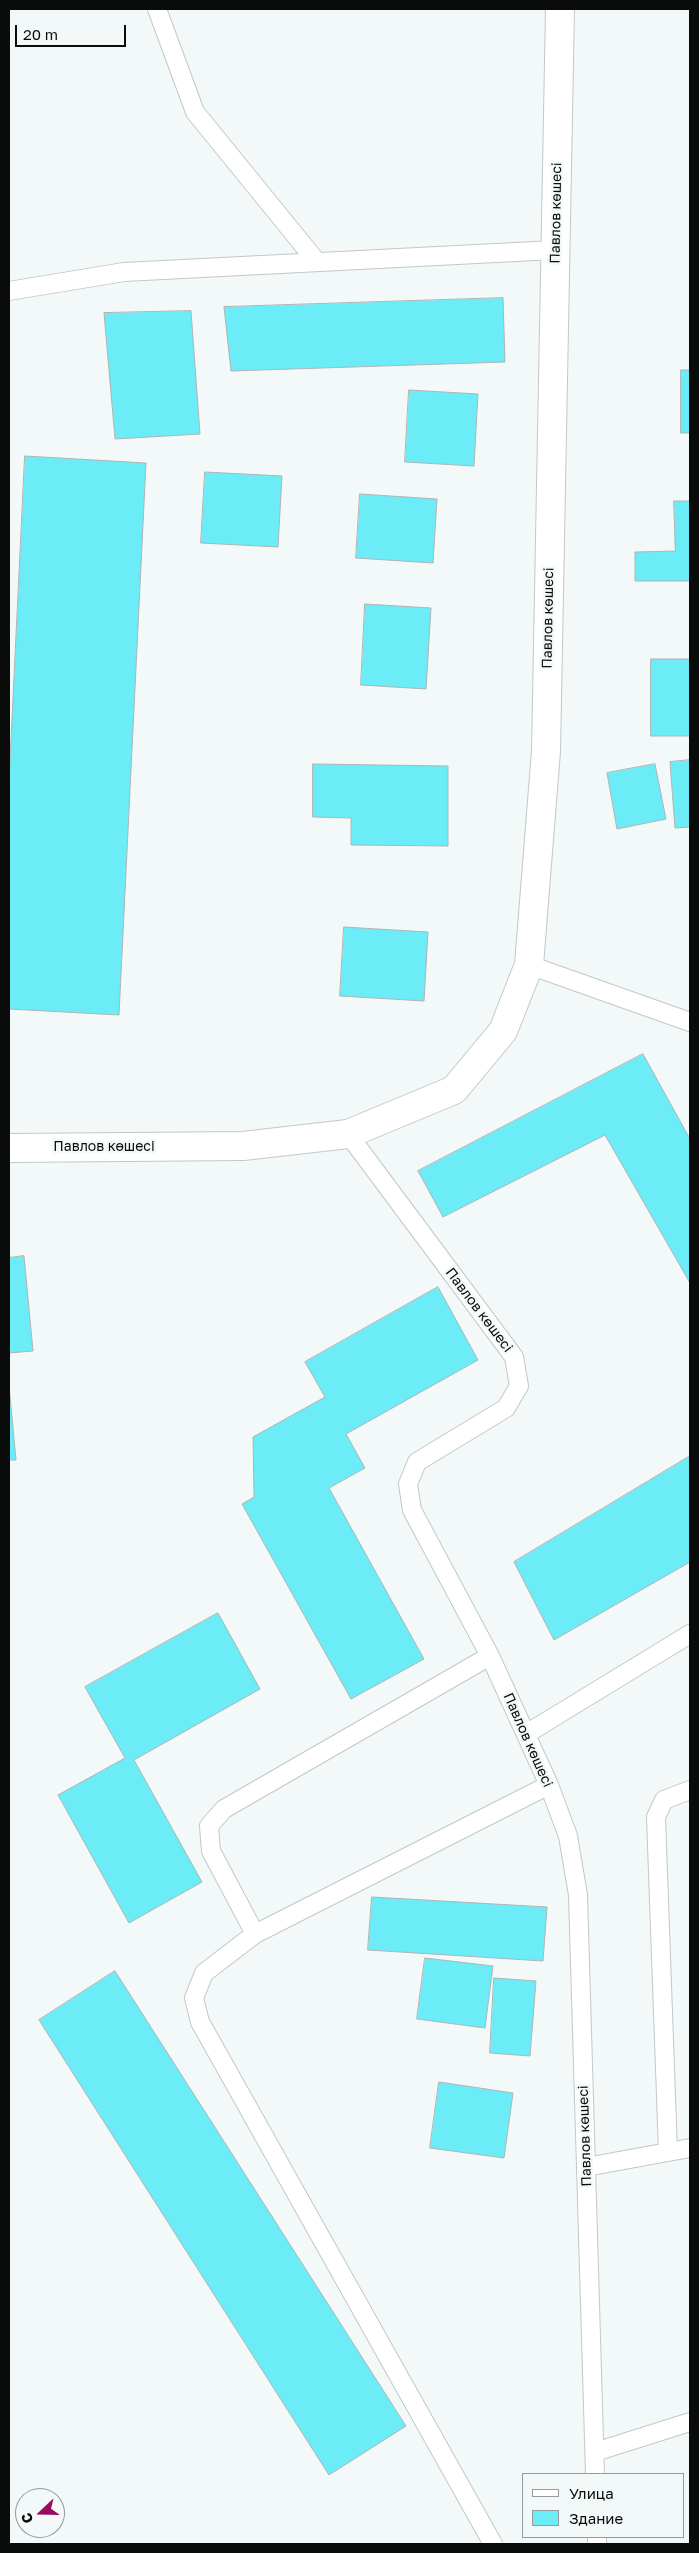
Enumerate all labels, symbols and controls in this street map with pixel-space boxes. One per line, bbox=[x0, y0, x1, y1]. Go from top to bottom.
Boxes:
scale bar bbox=[18, 15, 129, 47]
text: 20 m bbox=[23, 25, 58, 43]
street label: Павлов көшесі bbox=[547, 162, 565, 264]
street label: Павлов көшесі bbox=[539, 567, 557, 669]
street label: Павлов көшесі bbox=[53, 1139, 155, 1155]
street label: Павлов көшесі bbox=[442, 1264, 516, 1356]
street label: Павлов көшесі bbox=[500, 1690, 556, 1790]
street label: Павлов көшесі bbox=[575, 2085, 595, 2187]
legend bbox=[522, 2473, 684, 2538]
text: Улица bbox=[569, 2484, 614, 2502]
north arrow bbox=[15, 2488, 65, 2538]
text: Здание bbox=[569, 2509, 623, 2527]
text: С bbox=[17, 2511, 36, 2526]

